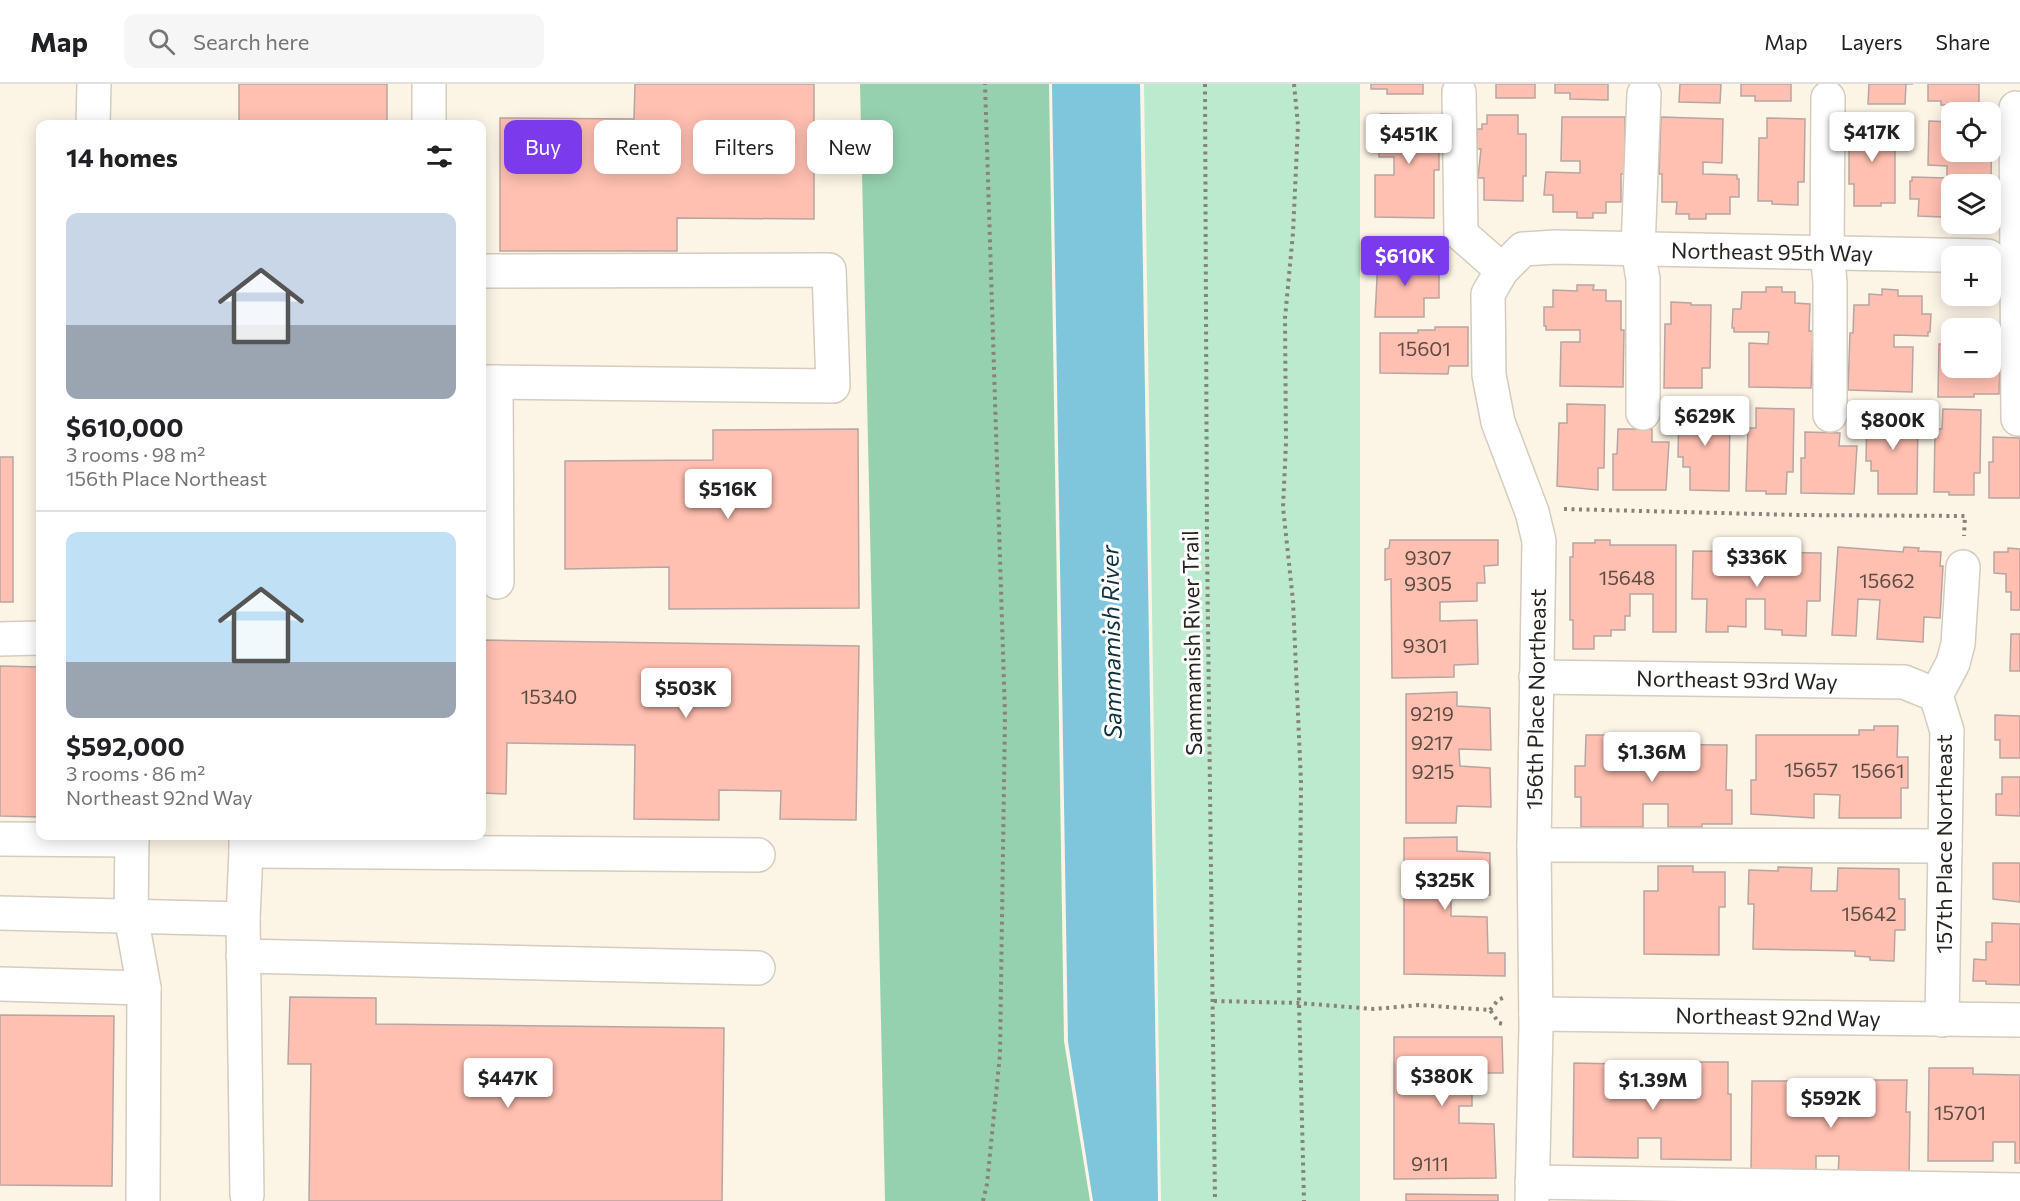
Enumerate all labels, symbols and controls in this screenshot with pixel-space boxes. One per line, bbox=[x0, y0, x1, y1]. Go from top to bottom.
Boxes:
search box bbox=[124, 14, 544, 68]
text: Map bbox=[30, 24, 88, 58]
icon: search bbox=[145, 25, 178, 58]
text: Search here bbox=[193, 28, 309, 55]
text: Map bbox=[1764, 29, 1808, 54]
text: Layers bbox=[1841, 29, 1903, 54]
text: Share bbox=[1936, 29, 1990, 54]
map controls bbox=[1941, 102, 2001, 378]
button: locate bbox=[1941, 102, 2001, 162]
pin: $417K bbox=[1830, 112, 1914, 163]
pin: $451K bbox=[1367, 114, 1451, 165]
text: $417K bbox=[1843, 119, 1901, 143]
chip: Buy bbox=[504, 120, 582, 174]
chip: Rent bbox=[594, 120, 681, 174]
chip: Filters bbox=[693, 120, 795, 174]
chip: New bbox=[807, 120, 893, 174]
text: $451K bbox=[1380, 121, 1438, 145]
icon: filters bbox=[423, 140, 456, 173]
text: 14 homes bbox=[66, 141, 178, 172]
button: layers bbox=[1941, 174, 2001, 234]
pin: $610K bbox=[1363, 236, 1447, 287]
street label: Northeast 95th Way bbox=[1671, 236, 1873, 267]
text: $610K bbox=[1375, 243, 1435, 267]
button: + bbox=[1941, 246, 2001, 306]
icon: home bbox=[207, 252, 315, 360]
button: − bbox=[1941, 318, 2001, 378]
house number: 15601 bbox=[1397, 336, 1451, 360]
pin: $629K bbox=[1663, 396, 1747, 447]
pin: $800K bbox=[1851, 400, 1935, 451]
text: $629K bbox=[1674, 403, 1736, 427]
text: $800K bbox=[1861, 407, 1925, 431]
text: $610,000 bbox=[66, 411, 184, 442]
text: 3 rooms · 98 m² bbox=[66, 442, 205, 466]
text: 156th Place Northeast bbox=[66, 466, 267, 490]
pin: $516K bbox=[686, 469, 770, 520]
text: $516K bbox=[699, 476, 757, 500]
street label: Sammamish River Trail bbox=[1176, 530, 1207, 756]
pin: $336K bbox=[1715, 537, 1799, 588]
water label: Sammamish River bbox=[1094, 543, 1127, 739]
text: $336K bbox=[1727, 544, 1787, 568]
house number: 9307 bbox=[1404, 545, 1452, 569]
house number: 15648 bbox=[1599, 565, 1655, 589]
house number: 15662 bbox=[1859, 568, 1915, 592]
icon: home bbox=[207, 571, 315, 679]
house number: 9305 bbox=[1404, 571, 1452, 595]
street label: 156th Place Northeast bbox=[1520, 588, 1551, 810]
house number: 9301 bbox=[1402, 633, 1448, 657]
street label: Northeast 93rd Way bbox=[1636, 664, 1838, 695]
pin: $503K bbox=[644, 668, 728, 719]
text: $503K bbox=[655, 675, 717, 699]
house number: 15340 bbox=[521, 684, 577, 708]
house number: 9219 bbox=[1410, 701, 1454, 725]
text: $592,000 bbox=[66, 730, 185, 761]
house number: 9217 bbox=[1411, 730, 1453, 754]
pin: $1.36M bbox=[1603, 732, 1701, 783]
street label: 157th Place Northeast bbox=[1930, 734, 1957, 954]
text: $1.36M bbox=[1617, 739, 1687, 763]
house number: 15657 bbox=[1784, 757, 1838, 781]
house number: 15661 bbox=[1852, 758, 1904, 782]
house number: 9215 bbox=[1411, 759, 1455, 783]
text: 3 rooms · 86 m² bbox=[66, 761, 205, 785]
text: Northeast 92nd Way bbox=[66, 785, 253, 809]
pin: $325K bbox=[1403, 860, 1487, 911]
text: $325K bbox=[1415, 867, 1475, 891]
house number: 15642 bbox=[1842, 901, 1896, 925]
street label: Northeast 92nd Way bbox=[1675, 1001, 1881, 1032]
pin: $380K bbox=[1400, 1056, 1484, 1107]
pin: $447K bbox=[466, 1058, 550, 1109]
pin: $1.39M bbox=[1604, 1060, 1702, 1111]
text: $380K bbox=[1411, 1063, 1473, 1087]
text: $447K bbox=[478, 1065, 538, 1089]
text: $1.39M bbox=[1618, 1067, 1688, 1091]
pin: $592K bbox=[1789, 1078, 1873, 1129]
text: $592K bbox=[1801, 1085, 1861, 1109]
house number: 15701 bbox=[1934, 1100, 1986, 1124]
house number: 9111 bbox=[1411, 1151, 1449, 1175]

